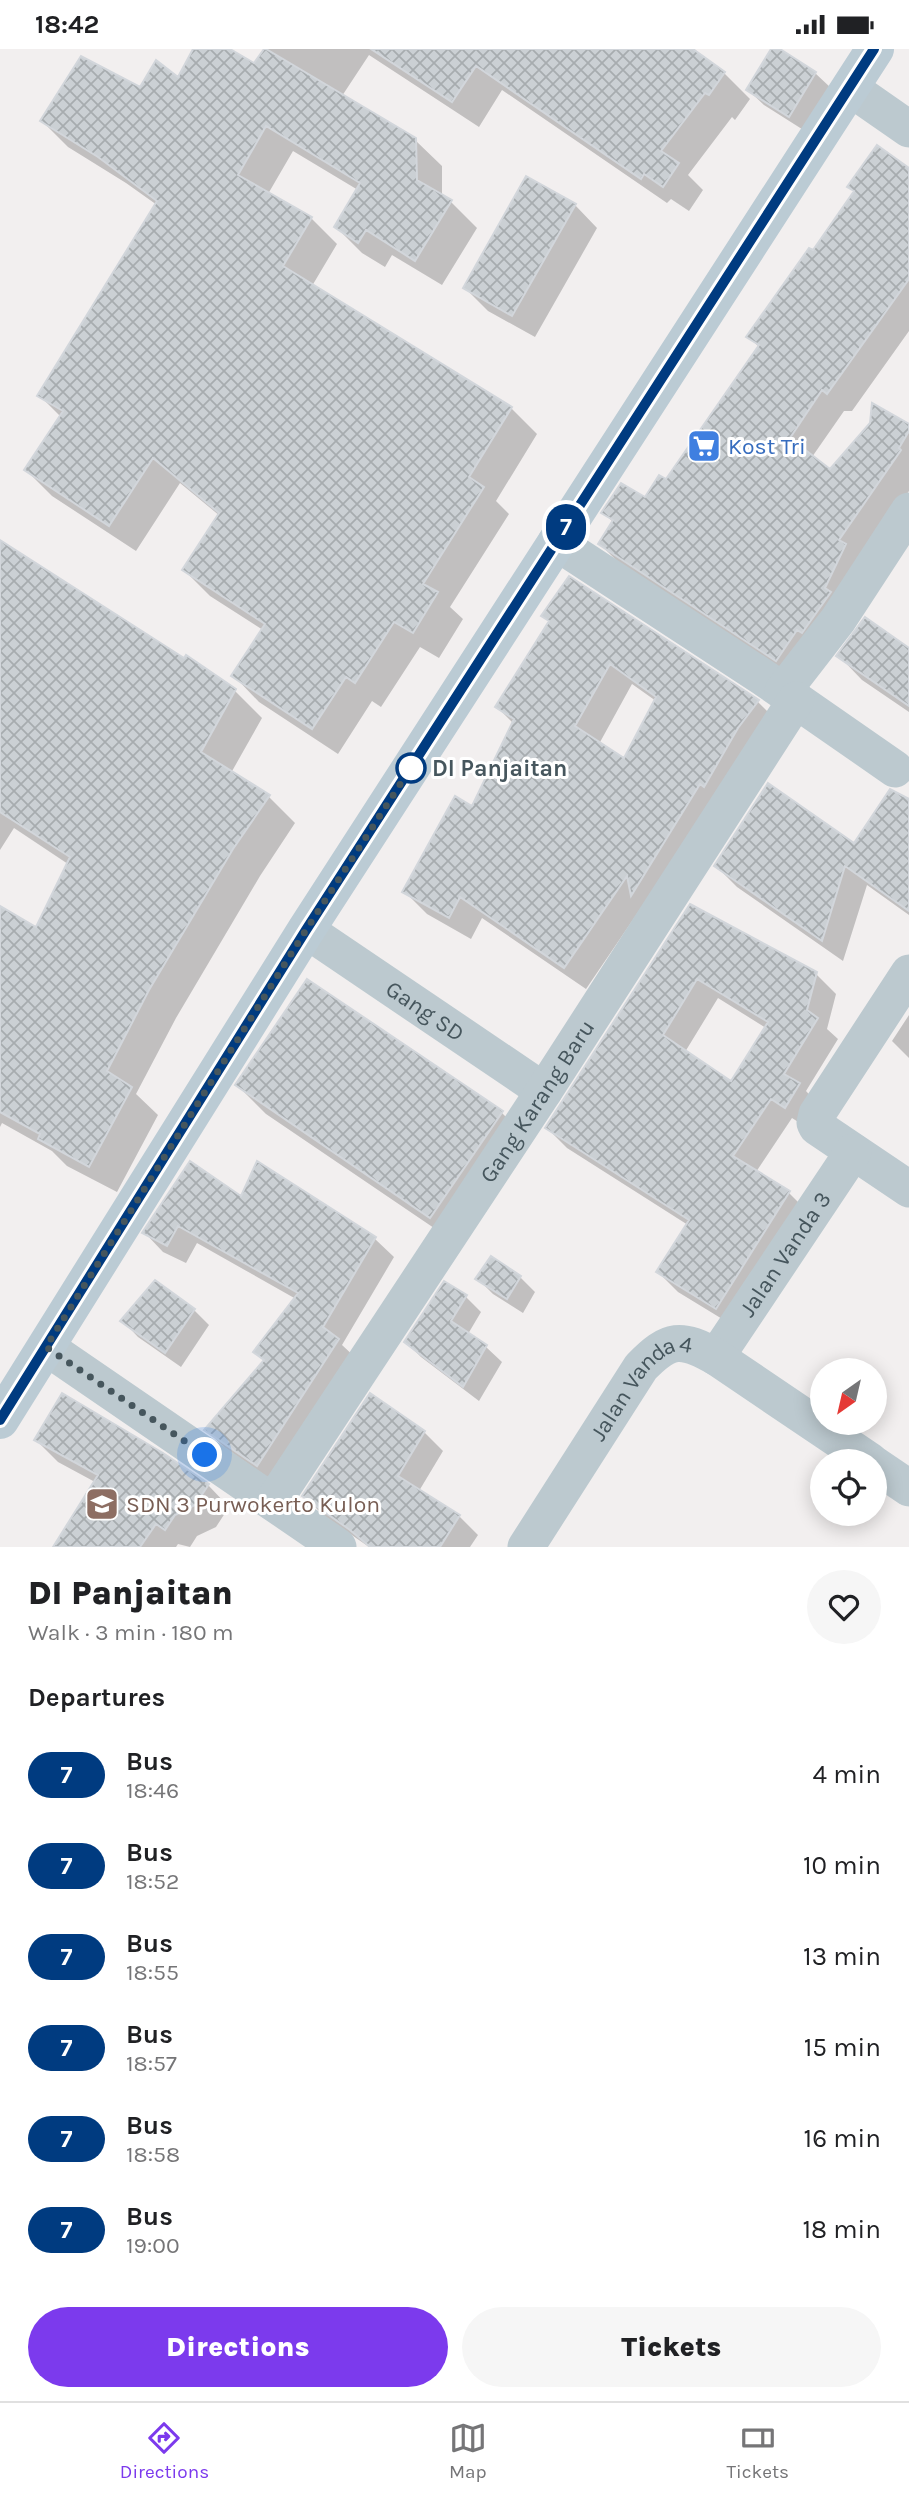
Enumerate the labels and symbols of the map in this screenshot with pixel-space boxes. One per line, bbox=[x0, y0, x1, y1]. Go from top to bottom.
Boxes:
supermarket icon: Kost Tri bbox=[685, 427, 723, 465]
place label: Kost Tri bbox=[728, 433, 806, 460]
line badge: 7 bbox=[543, 504, 589, 550]
marker: DI Panjaitan bbox=[396, 753, 426, 783]
place label: DI Panjaitan bbox=[432, 755, 567, 782]
street label: Gang SD bbox=[381, 975, 469, 1047]
street label: Gang Karang Baru bbox=[474, 1015, 600, 1188]
street label: Jalan Vanda 3 bbox=[734, 1187, 837, 1322]
street label: Jalan Vanda 4 bbox=[585, 1330, 695, 1446]
north arrow bbox=[810, 1358, 887, 1435]
your location bbox=[187, 1437, 222, 1472]
school or university icon: SDN 3 Purwokerto Kulon bbox=[83, 1485, 121, 1523]
place label: SDN 3 Purwokerto Kulon bbox=[126, 1491, 380, 1518]

